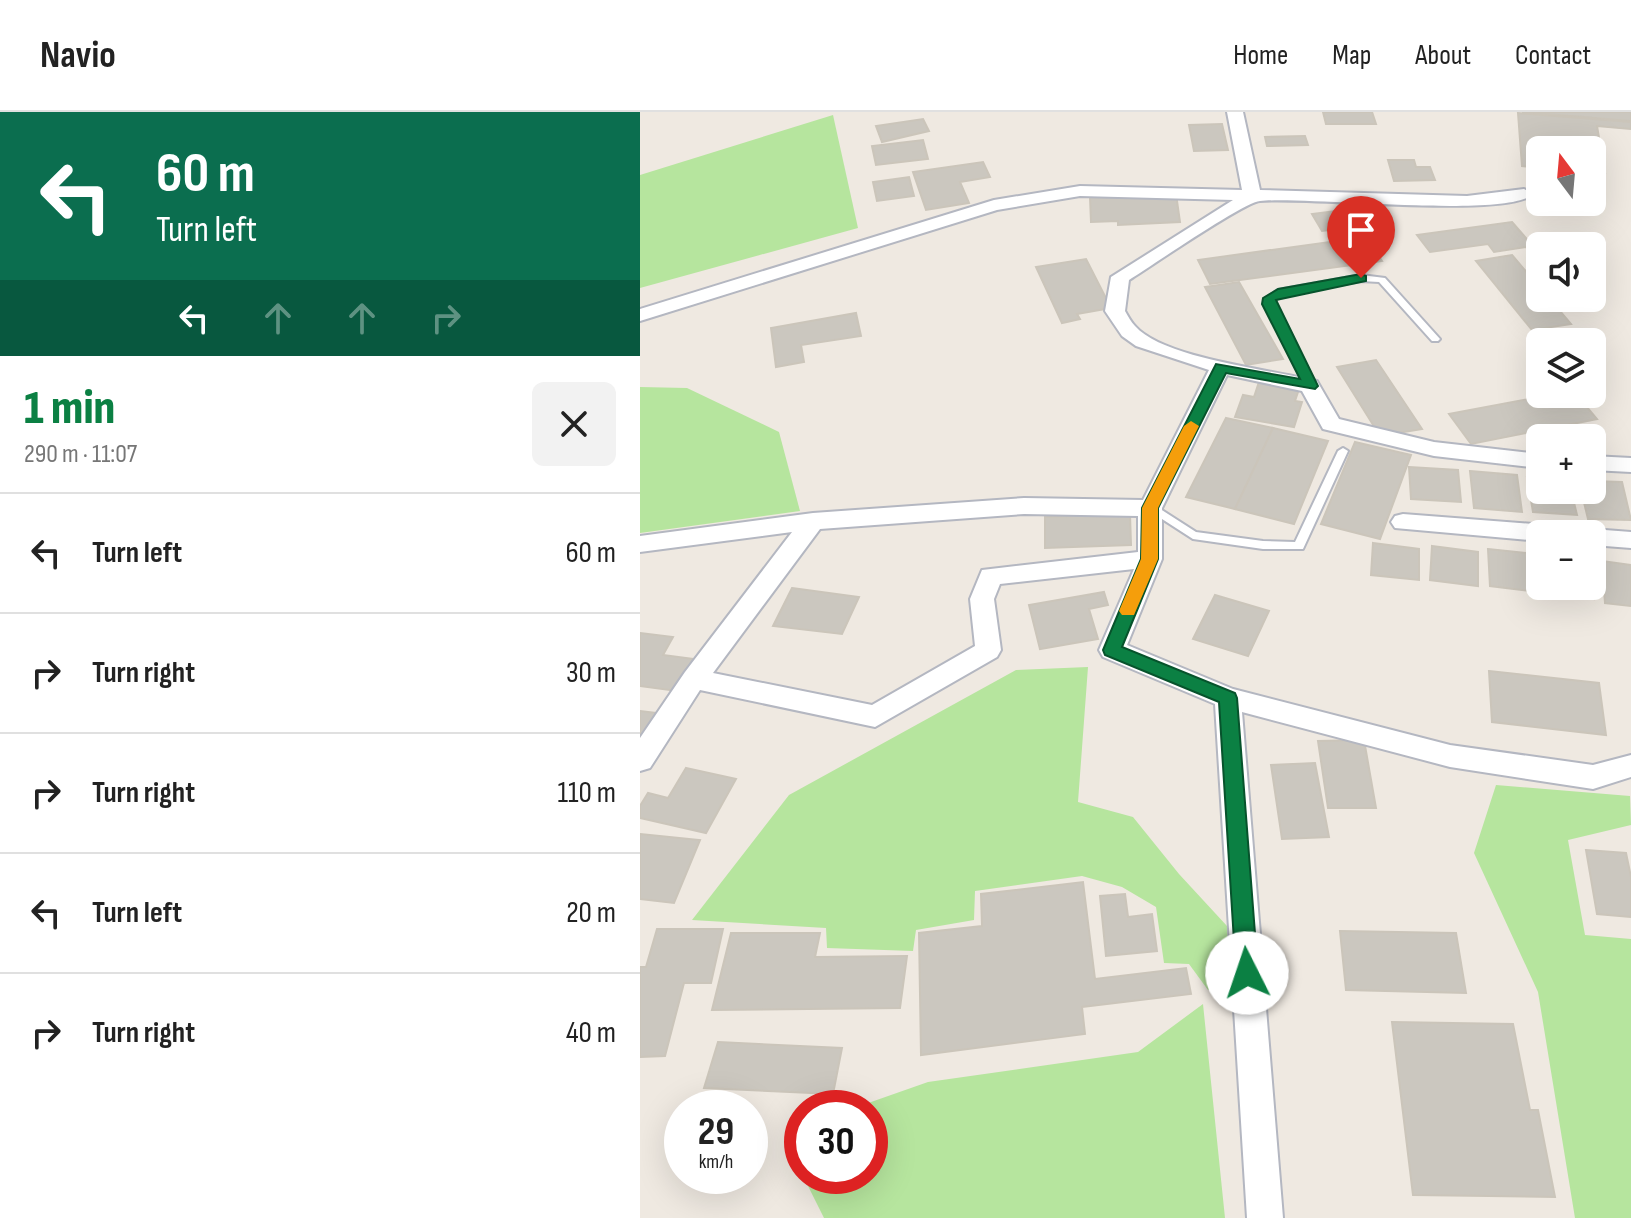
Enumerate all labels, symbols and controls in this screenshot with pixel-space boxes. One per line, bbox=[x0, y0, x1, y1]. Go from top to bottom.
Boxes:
text: Navio bbox=[40, 33, 116, 78]
text: Home bbox=[1233, 39, 1288, 72]
text: Map bbox=[1332, 39, 1371, 72]
text: About bbox=[1415, 39, 1471, 72]
text: Contact bbox=[1515, 39, 1591, 72]
north arrow bbox=[1526, 136, 1606, 216]
map controls bbox=[1526, 136, 1606, 600]
text: 60 m bbox=[156, 141, 255, 208]
icon: left bbox=[24, 144, 128, 248]
pin bbox=[1327, 196, 1395, 278]
icon: arrive bbox=[1339, 208, 1383, 252]
text: Turn left bbox=[156, 209, 257, 252]
button: sound bbox=[1526, 232, 1606, 312]
icon: left bbox=[172, 296, 216, 340]
icon: ahead bbox=[256, 296, 300, 340]
icon: ahead bbox=[340, 296, 384, 340]
icon: right bbox=[424, 296, 468, 340]
button: layers bbox=[1526, 328, 1606, 408]
text: 1 min bbox=[24, 380, 115, 437]
button: close bbox=[532, 382, 616, 466]
button: + bbox=[1526, 424, 1606, 504]
text: 290 m · 11:07 bbox=[24, 439, 137, 470]
button: − bbox=[1526, 520, 1606, 600]
icon: left bbox=[24, 531, 68, 575]
text: Turn left bbox=[92, 535, 182, 571]
text: 60 m bbox=[565, 535, 616, 571]
icon: right bbox=[24, 651, 68, 695]
text: Turn right bbox=[92, 655, 195, 691]
text: 30 m bbox=[566, 655, 616, 691]
icon: right bbox=[24, 771, 68, 815]
text: Turn right bbox=[92, 775, 195, 811]
text: 110 m bbox=[558, 775, 616, 811]
icon: left bbox=[24, 891, 68, 935]
text: Turn left bbox=[92, 895, 182, 931]
text: 20 m bbox=[566, 895, 616, 931]
position arrow bbox=[1205, 931, 1289, 1015]
icon: right bbox=[24, 1011, 68, 1055]
text: Turn right bbox=[92, 1015, 195, 1051]
text: 40 m bbox=[566, 1015, 616, 1051]
speed limit sign: 30 bbox=[784, 1090, 888, 1194]
text: 29 bbox=[698, 1108, 734, 1156]
text: km/h bbox=[699, 1150, 733, 1174]

